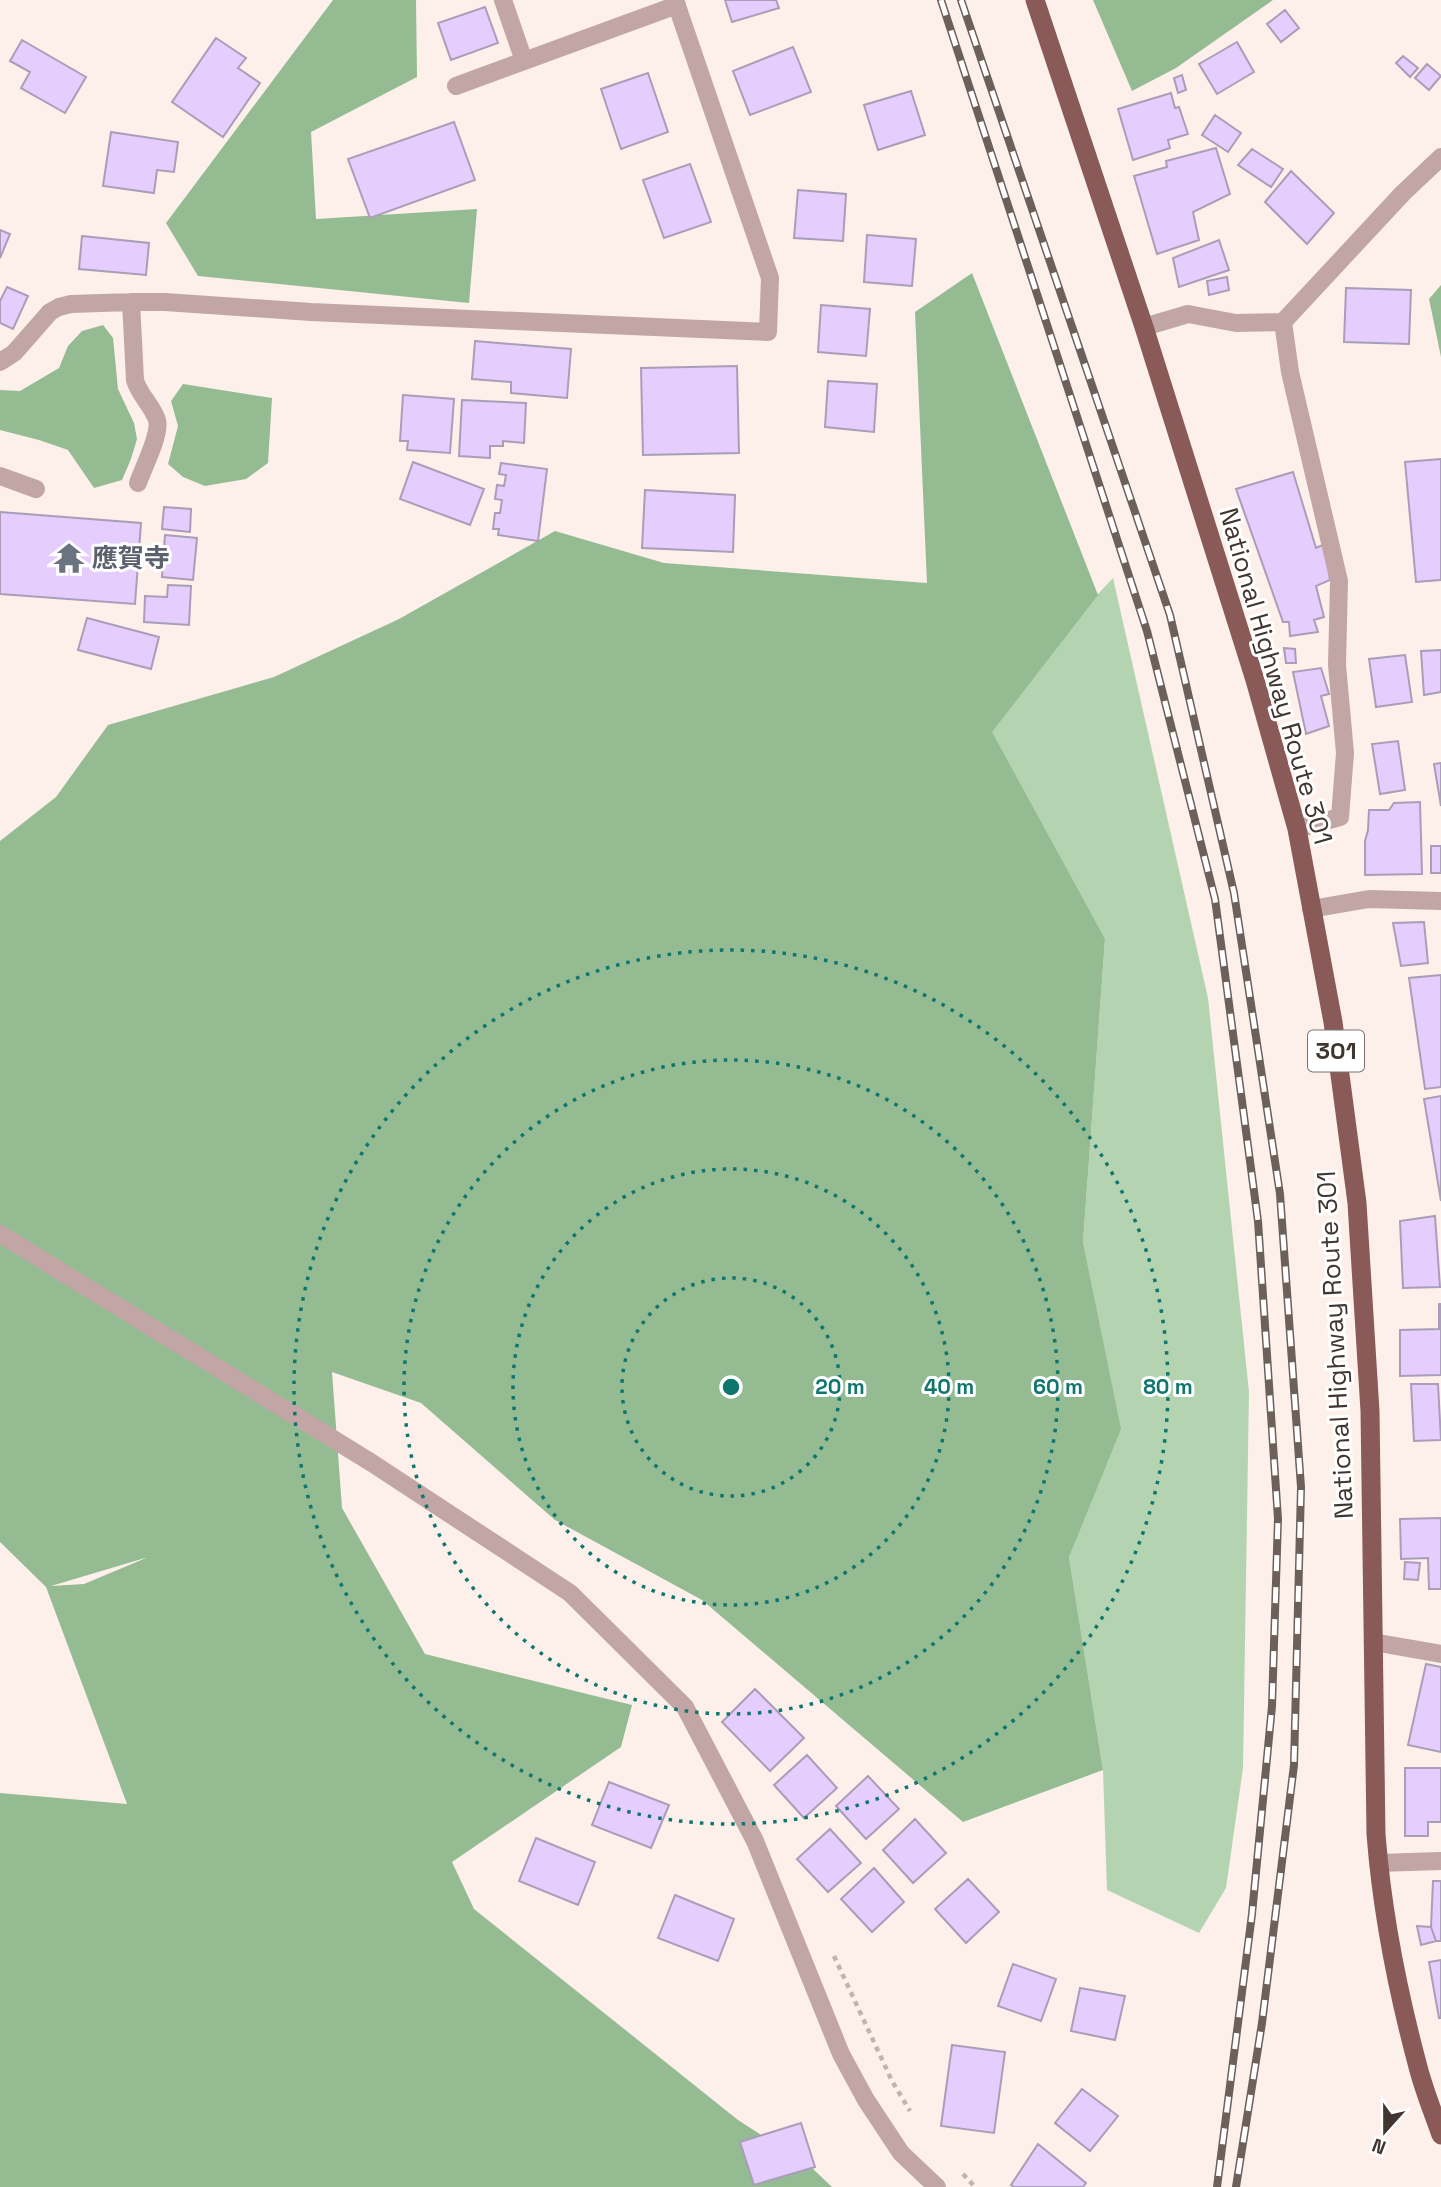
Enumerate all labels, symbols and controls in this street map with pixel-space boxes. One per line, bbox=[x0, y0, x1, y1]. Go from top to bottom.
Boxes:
street label: National Highway Route 301 bbox=[1212, 504, 1340, 848]
temple icon: 應賀寺 bbox=[52, 541, 86, 575]
place label: 應賀寺 bbox=[92, 541, 170, 575]
road number: 301 bbox=[1308, 1030, 1364, 1072]
street label: National Highway Route 301 bbox=[1309, 1170, 1361, 1520]
text: 20 m bbox=[815, 1373, 865, 1400]
text: 40 m bbox=[924, 1373, 974, 1400]
text: 60 m bbox=[1033, 1373, 1083, 1400]
text: 80 m bbox=[1143, 1373, 1193, 1400]
centre of rings bbox=[719, 1375, 743, 1399]
north arrow bbox=[1350, 2096, 1420, 2166]
text: N bbox=[1369, 2132, 1390, 2160]

